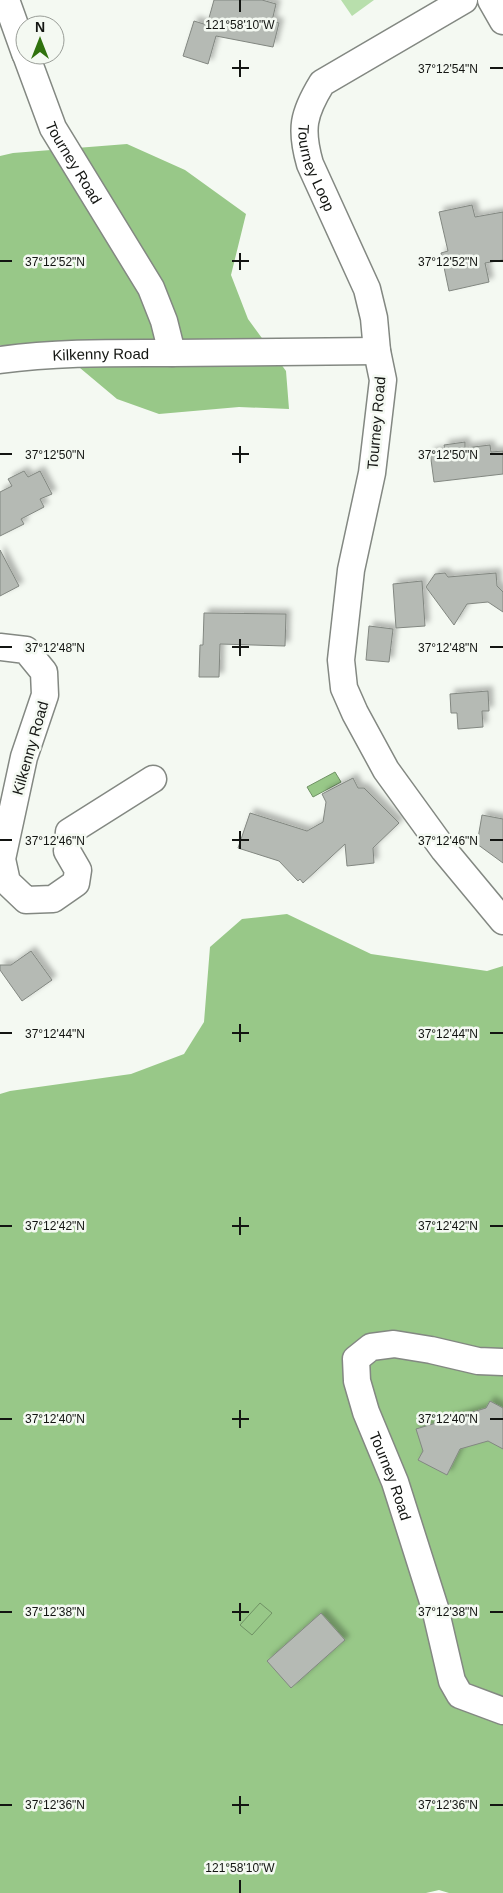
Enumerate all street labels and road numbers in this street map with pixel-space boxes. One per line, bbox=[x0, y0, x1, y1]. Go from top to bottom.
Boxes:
street label: Tourney Road bbox=[43, 119, 106, 207]
street label: Tourney Loop bbox=[296, 124, 339, 214]
street label: Kilkenny Road bbox=[52, 344, 149, 363]
street label: Tourney Road bbox=[363, 376, 389, 470]
street label: Kilkenny Road bbox=[8, 699, 52, 797]
street label: Tourney Road bbox=[366, 1429, 415, 1522]

